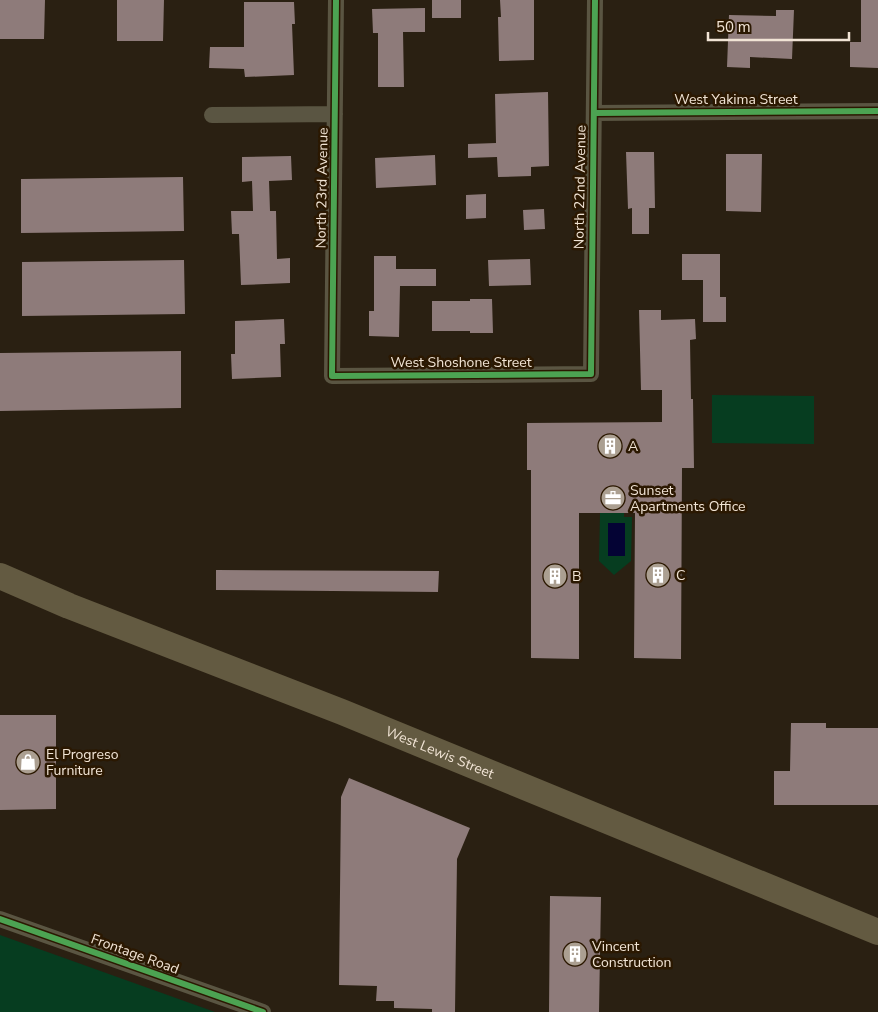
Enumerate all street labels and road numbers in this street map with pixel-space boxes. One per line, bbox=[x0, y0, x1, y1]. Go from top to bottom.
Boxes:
street label: West Yakima Street bbox=[674, 90, 798, 109]
street label: North 22nd Avenue bbox=[569, 125, 591, 249]
street label: North 23rd Avenue bbox=[311, 127, 333, 249]
street label: West Shoshone Street bbox=[390, 353, 532, 372]
street label: West Lewis Street bbox=[383, 721, 497, 783]
street label: Frontage Road bbox=[88, 929, 182, 979]

